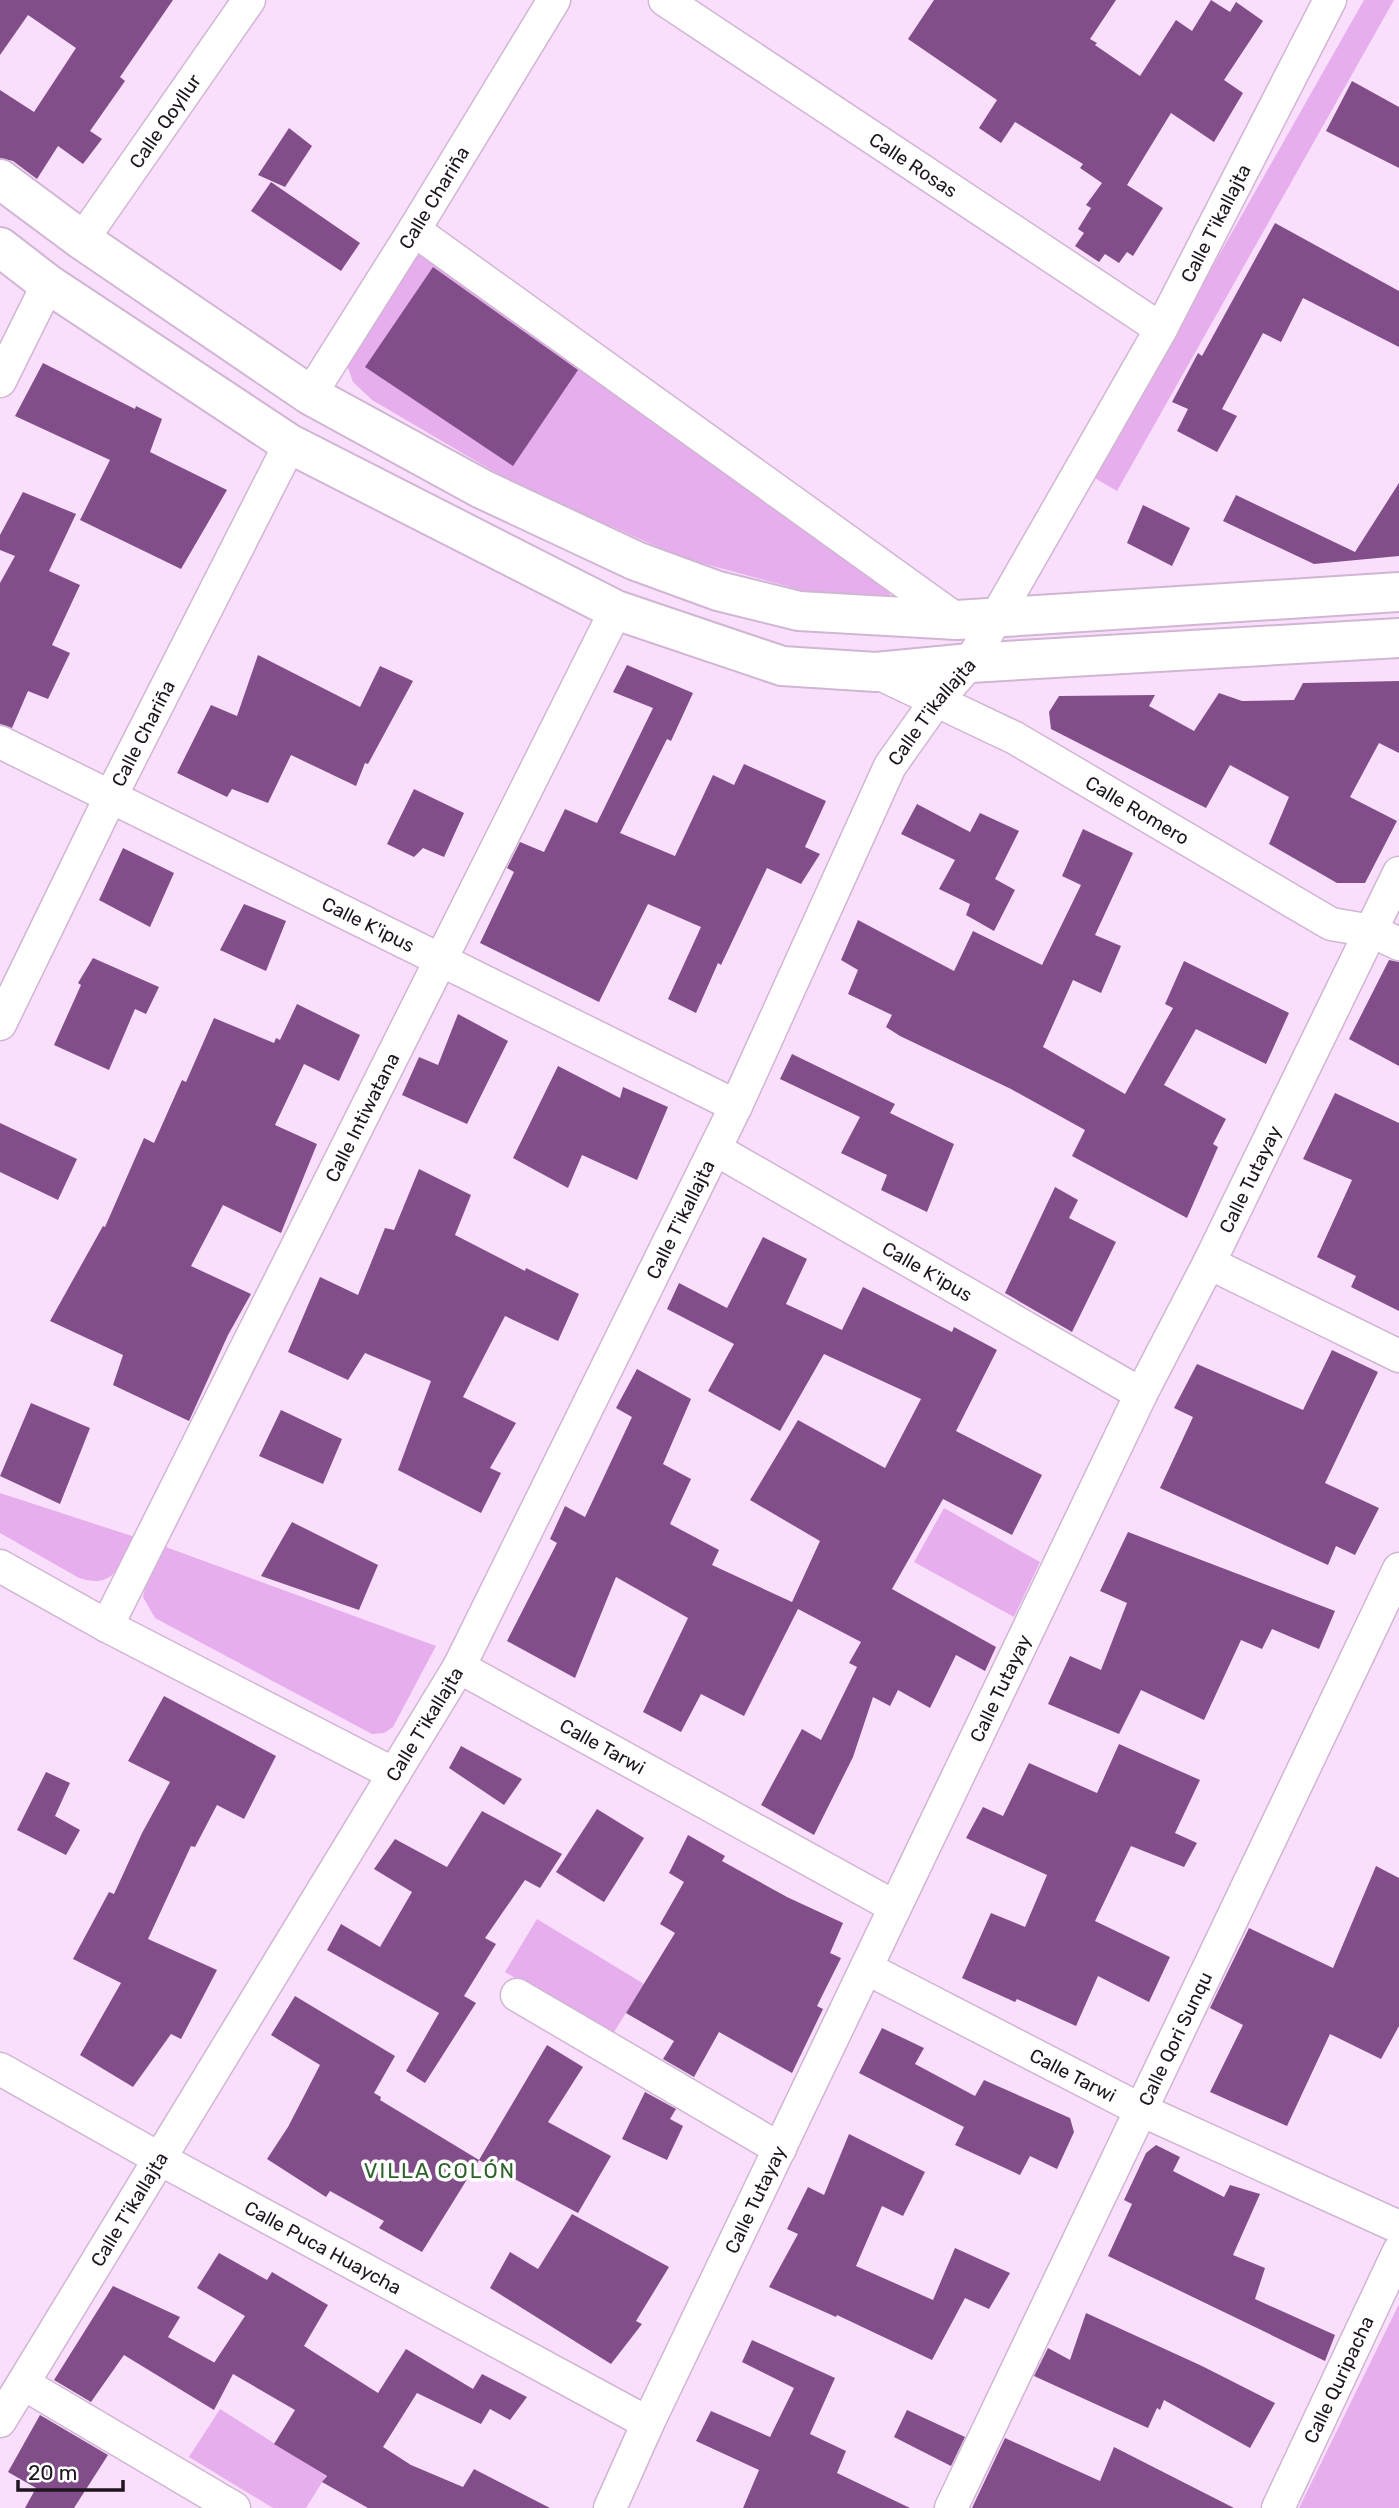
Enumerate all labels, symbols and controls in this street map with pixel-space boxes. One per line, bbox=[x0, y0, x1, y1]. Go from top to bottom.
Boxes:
street label: Calle Qoyllur bbox=[125, 69, 206, 173]
street label: Calle Rosas bbox=[865, 128, 961, 203]
street label: Calle Chariña bbox=[394, 142, 474, 253]
street label: Calle T'ikallajta bbox=[1176, 160, 1256, 286]
street label: Calle T'ikallajta bbox=[883, 654, 981, 770]
street label: Calle Chariña bbox=[107, 676, 180, 791]
street label: Calle Romero bbox=[1081, 771, 1193, 850]
street label: Calle K'ipus bbox=[318, 892, 418, 957]
street label: Calle Intiwatana bbox=[320, 1049, 404, 1186]
street label: Calle Tutayay bbox=[1214, 1122, 1286, 1237]
street label: Calle T'ikallajta bbox=[641, 1156, 720, 1283]
street label: Calle K'ipus bbox=[878, 1237, 976, 1307]
street label: Calle Tutayay bbox=[965, 1631, 1036, 1746]
street label: Calle T'ikallajta bbox=[381, 1663, 468, 1786]
street label: Calle Tarwi bbox=[556, 1714, 649, 1779]
street label: Calle Qori Sunqu bbox=[1134, 1968, 1217, 2110]
street label: Calle Tarwi bbox=[1026, 2044, 1120, 2107]
street label: Calle Tutayay bbox=[720, 2142, 791, 2257]
street label: Calle T'ikallajta bbox=[86, 2148, 173, 2271]
district label: VILLA COLÓN bbox=[364, 2158, 516, 2183]
street label: Calle Puca Huaycha bbox=[240, 2196, 405, 2299]
street label: Calle Quripacha bbox=[1299, 2312, 1379, 2447]
scale bar bbox=[18, 2448, 122, 2492]
text: 20 m bbox=[28, 2460, 77, 2485]

